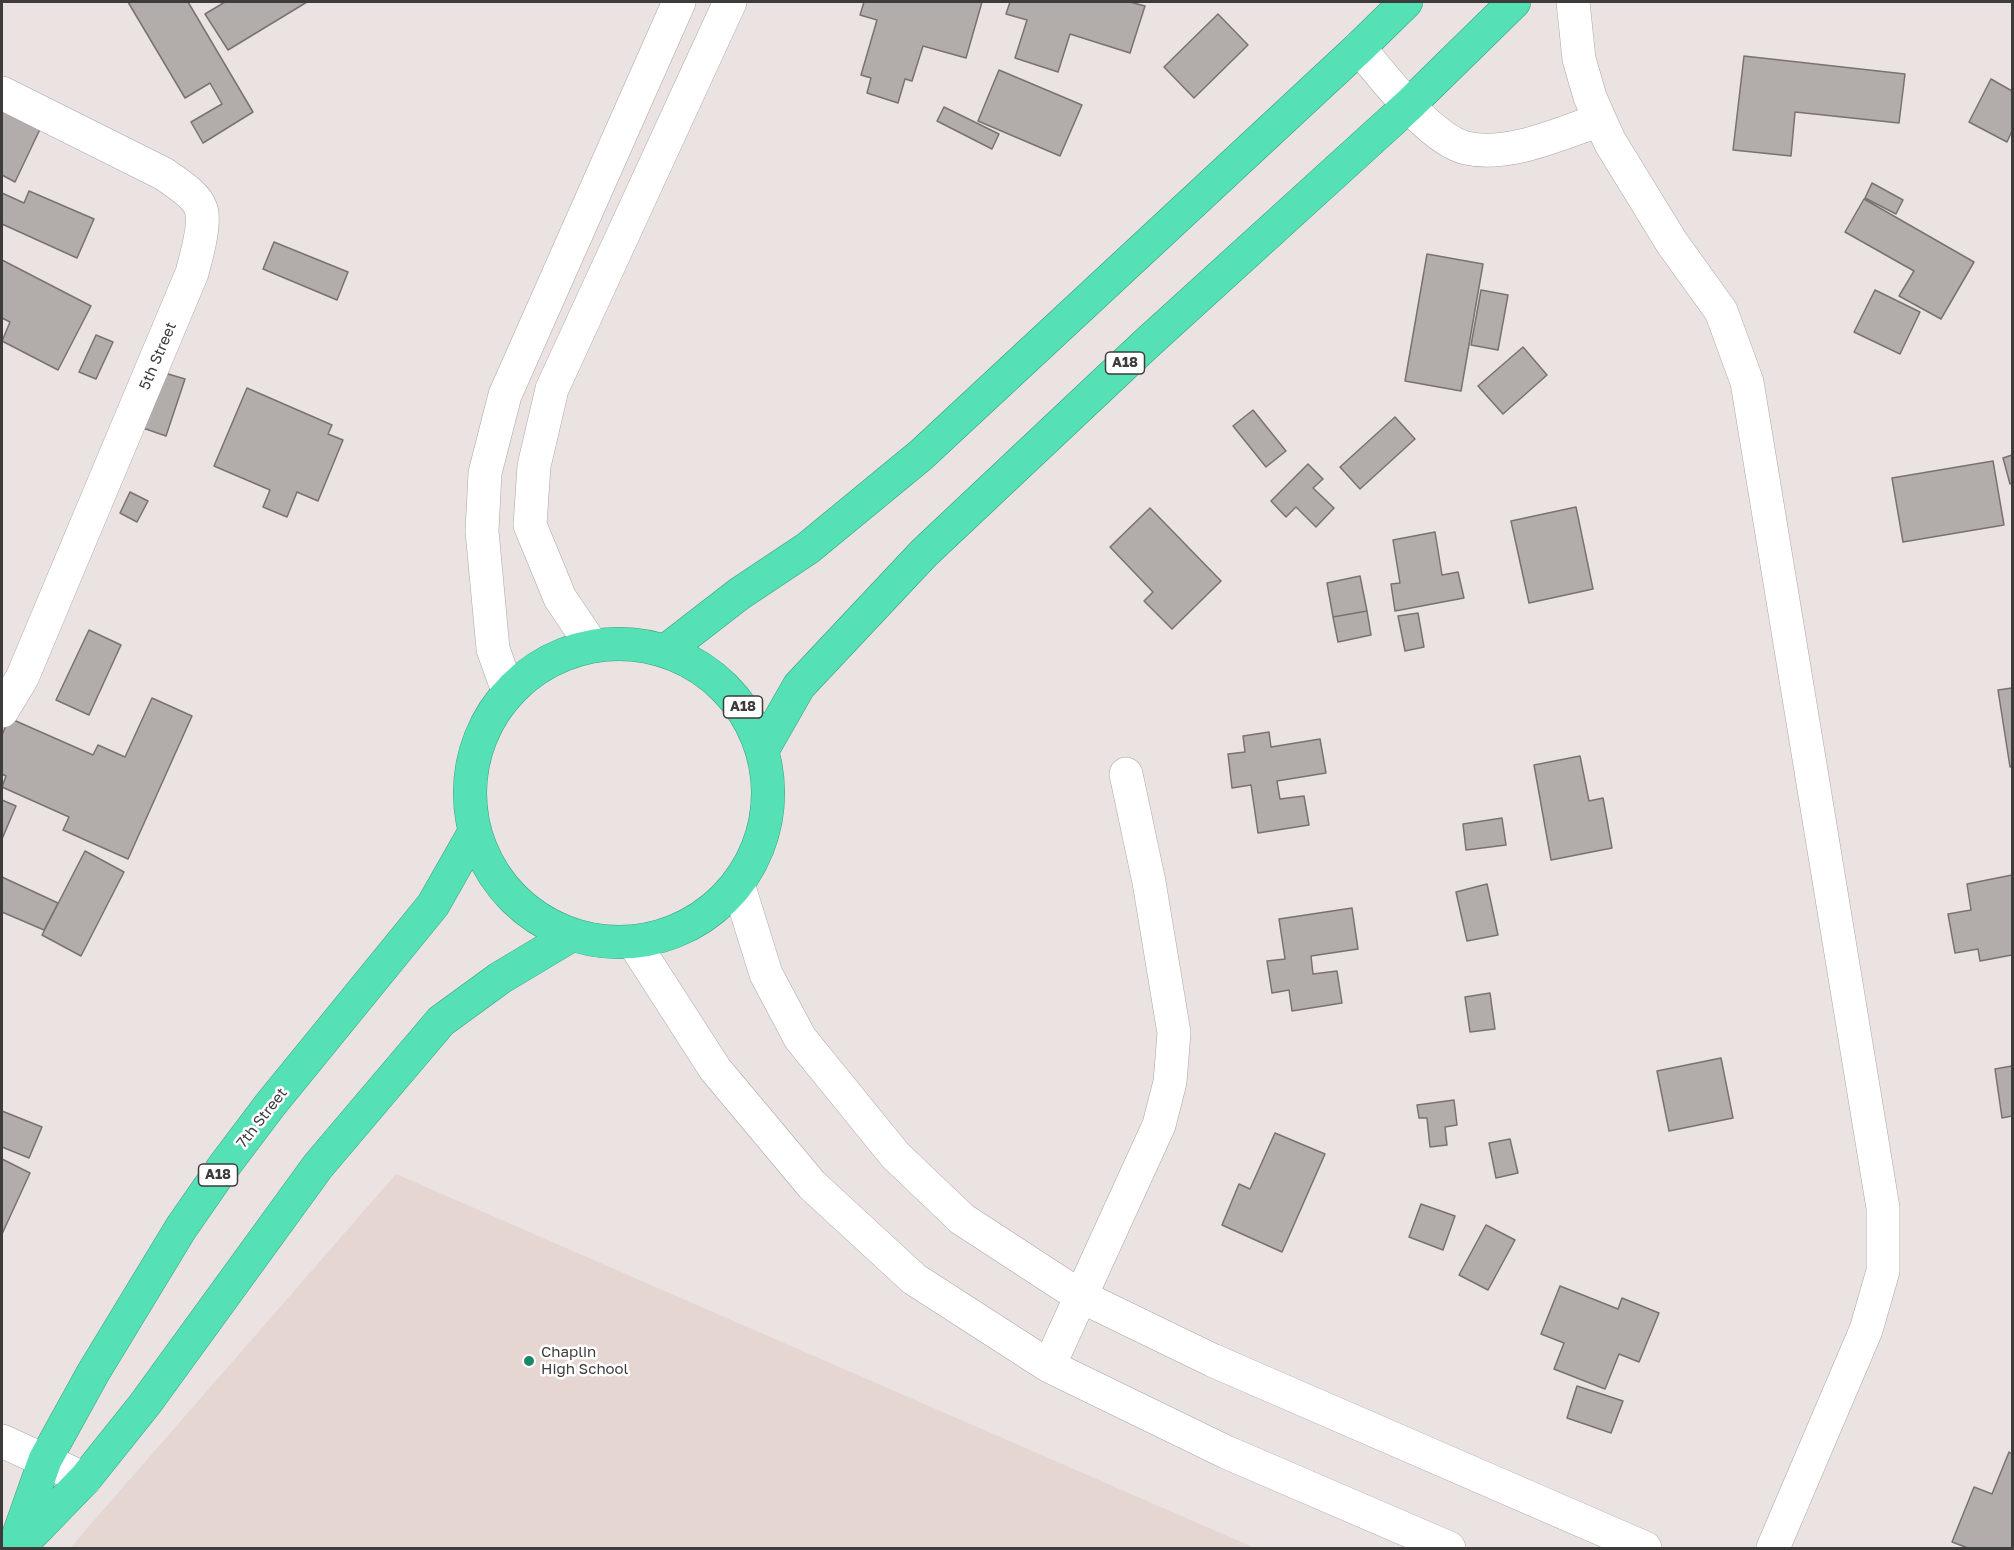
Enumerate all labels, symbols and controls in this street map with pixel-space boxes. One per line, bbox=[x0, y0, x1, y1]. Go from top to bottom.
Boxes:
street label: 5th Street bbox=[136, 319, 180, 393]
road number: A18 bbox=[1106, 352, 1144, 374]
road number: A18 bbox=[724, 696, 762, 718]
street label: 7th Street bbox=[233, 1084, 291, 1152]
road number: A18 bbox=[198, 1164, 238, 1186]
place label: Chaplin High School bbox=[541, 1343, 628, 1378]
marker: Chaplin High School bbox=[522, 1354, 536, 1368]

